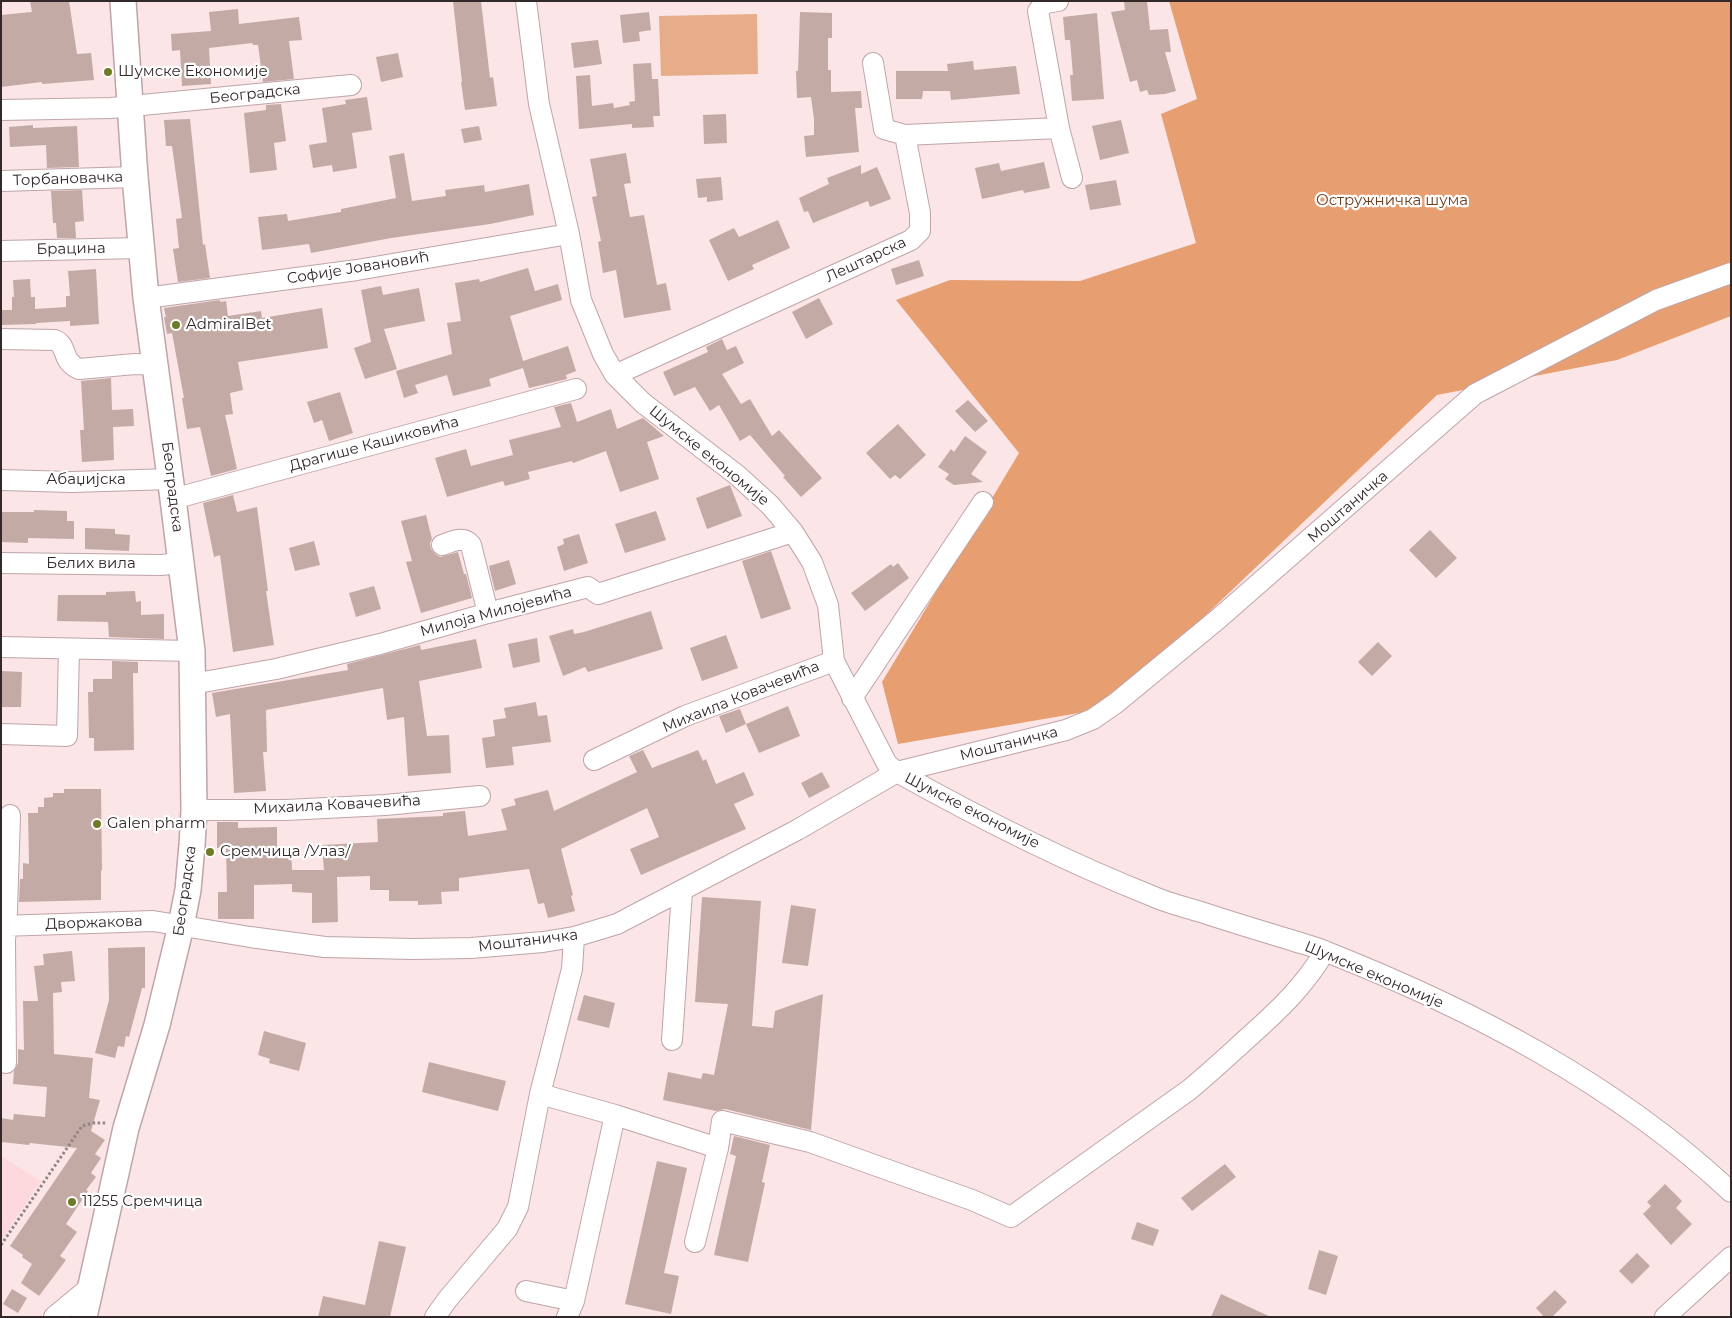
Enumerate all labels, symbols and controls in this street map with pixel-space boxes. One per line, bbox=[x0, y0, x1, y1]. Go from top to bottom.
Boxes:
place label: Шумске Економије bbox=[118, 63, 268, 81]
marker: Шумске Економије bbox=[102, 66, 114, 78]
street label: Београдска bbox=[209, 80, 301, 108]
street label: Торбановачка bbox=[13, 168, 123, 190]
park label: Остружничка шума bbox=[1316, 192, 1468, 210]
street label: Лештарска bbox=[823, 233, 909, 287]
street label: Брацина bbox=[36, 239, 106, 259]
street label: Софије Јовановић bbox=[286, 248, 430, 288]
place label: AdmiralBet bbox=[186, 316, 272, 334]
marker: AdmiralBet bbox=[170, 319, 182, 331]
street label: Шумске економије bbox=[645, 402, 773, 510]
street label: Драгише Кашиковића bbox=[287, 413, 461, 475]
street label: Београдска bbox=[158, 441, 186, 533]
street label: Моштаничка bbox=[1304, 467, 1392, 547]
street label: Абаџијска bbox=[46, 471, 126, 489]
street label: Белих вила bbox=[46, 555, 136, 573]
street label: Милоја Милојевића bbox=[418, 583, 574, 641]
street label: Михаила Ковачевића bbox=[660, 657, 822, 737]
street label: Моштаничка bbox=[958, 723, 1060, 765]
street label: Шумске економије bbox=[901, 769, 1043, 853]
street label: Михаила Ковачевића bbox=[253, 792, 421, 818]
place label: Galen pharm bbox=[107, 815, 206, 833]
marker: Galen pharm bbox=[91, 818, 103, 830]
place label: Сремчица /Улаз/ bbox=[220, 843, 350, 861]
street label: Београдска bbox=[170, 845, 200, 937]
marker: Сремчица /Улаз/ bbox=[204, 846, 216, 858]
street label: Дворжакова bbox=[45, 912, 143, 934]
street label: Моштаничка bbox=[477, 926, 579, 956]
street label: Шумске економије bbox=[1302, 938, 1446, 1012]
place label: 11255 Сремчица bbox=[82, 1193, 203, 1211]
marker: 11255 Сремчица bbox=[66, 1196, 78, 1208]

